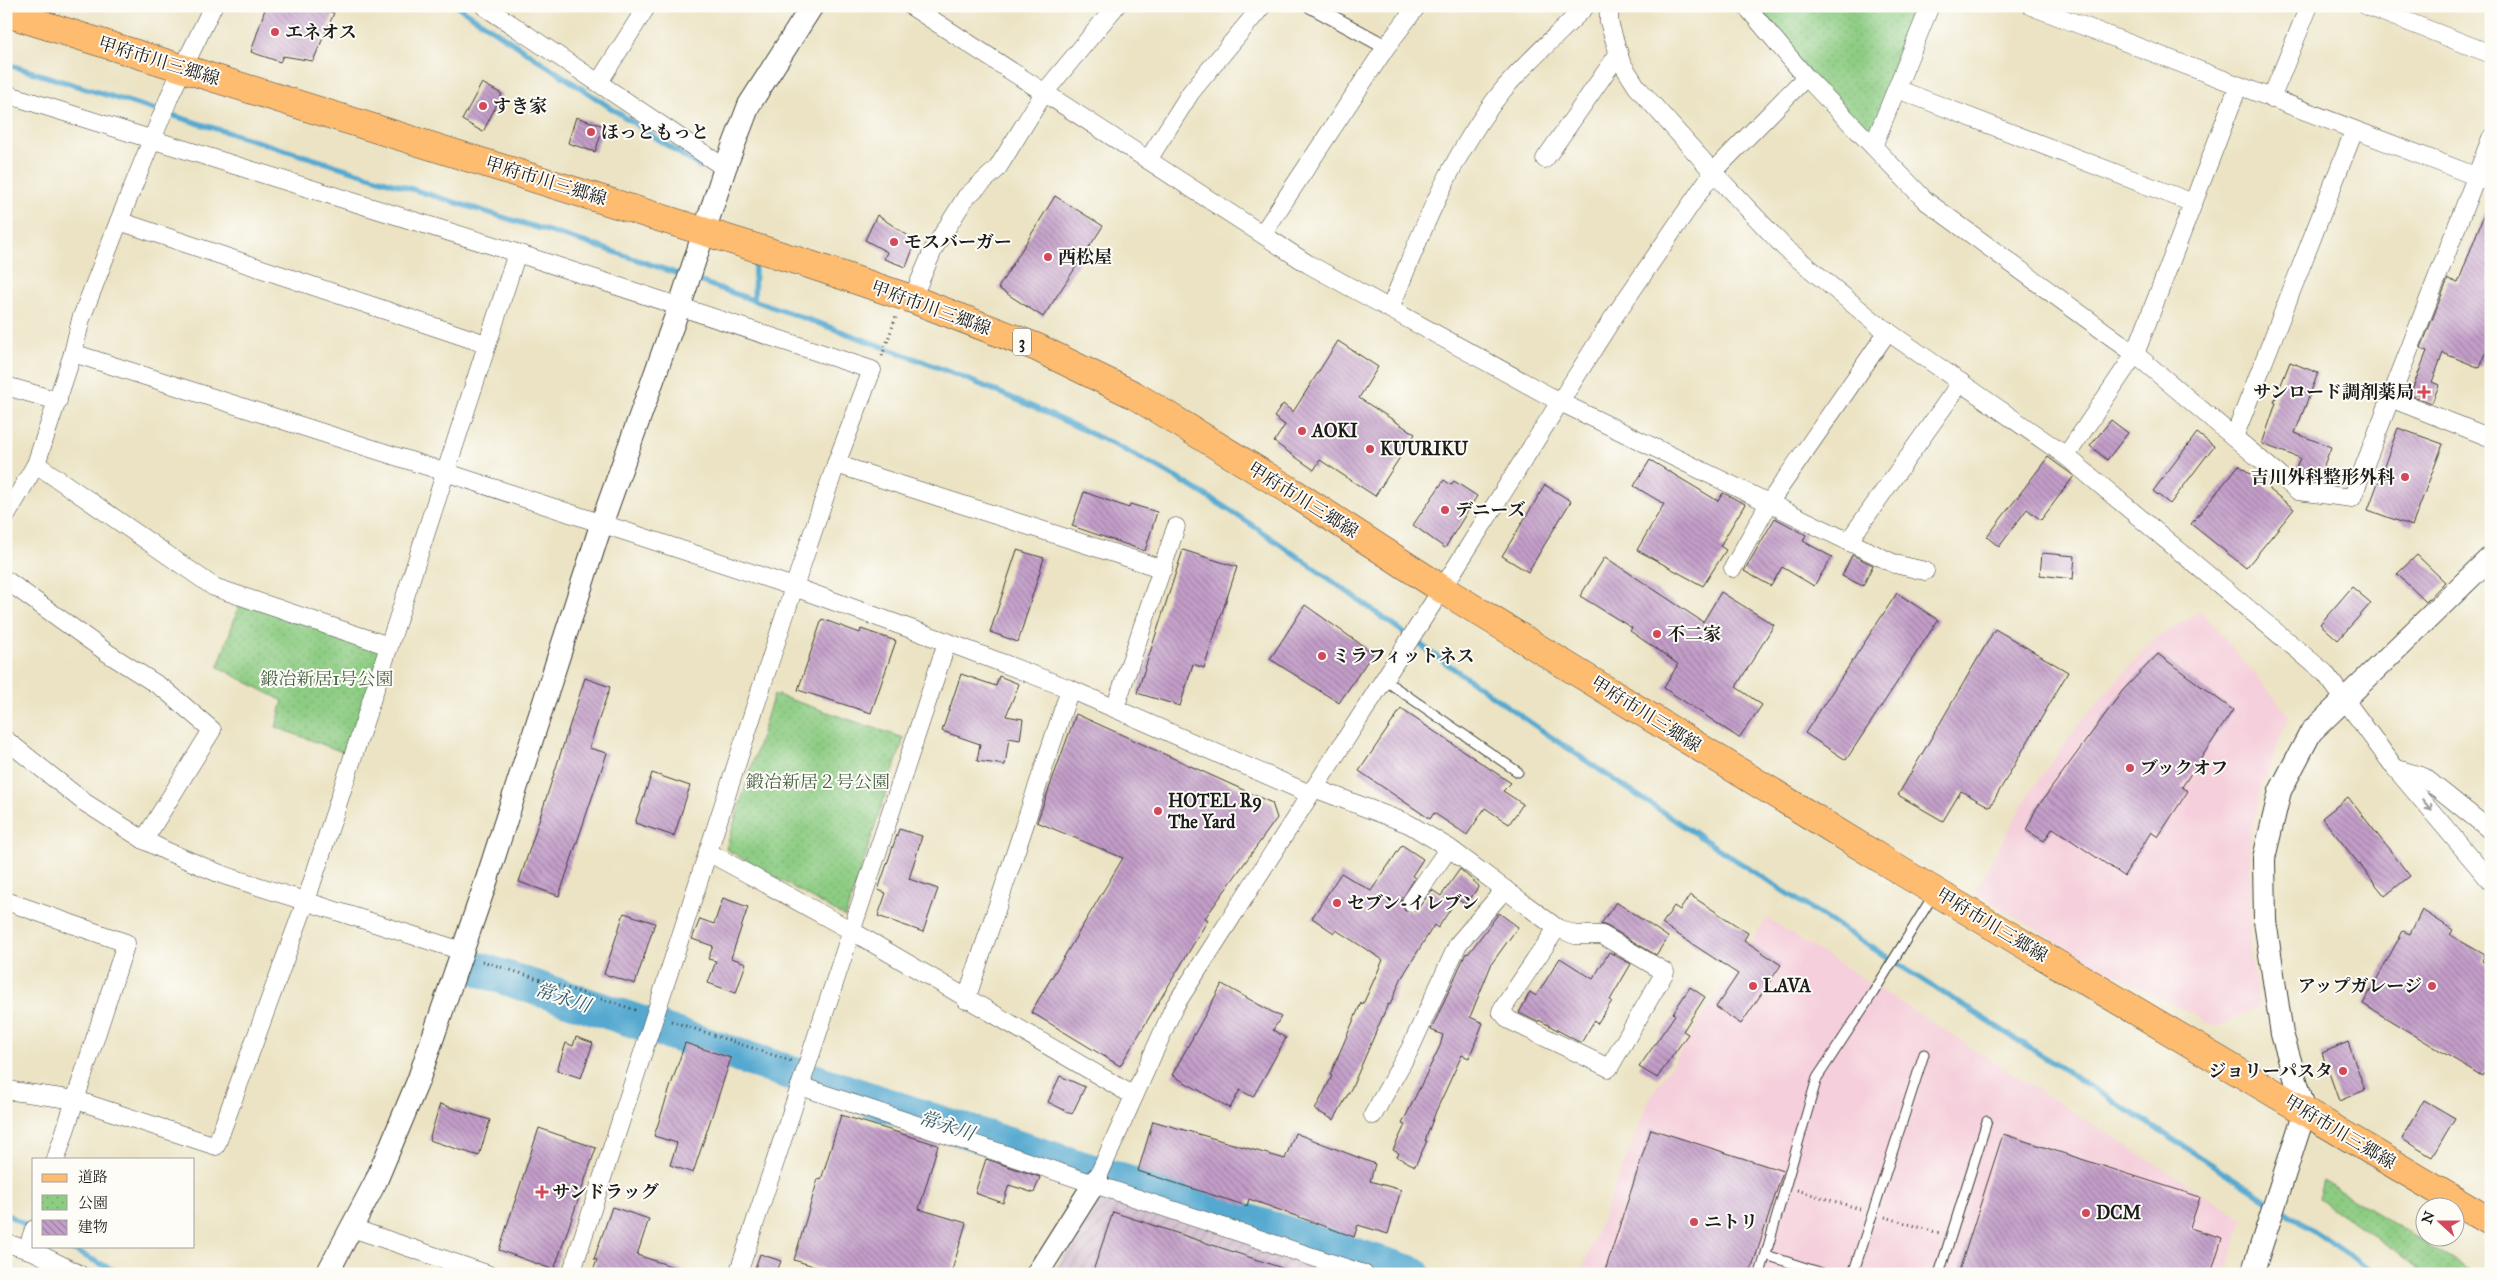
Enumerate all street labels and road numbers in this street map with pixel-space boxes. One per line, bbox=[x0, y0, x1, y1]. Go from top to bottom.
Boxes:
street label: 甲府市川三郷線 bbox=[96, 32, 222, 90]
street label: 甲府市川三郷線 bbox=[483, 152, 609, 210]
street label: 甲府市川三郷線 bbox=[868, 276, 994, 340]
road number: 3 bbox=[1013, 328, 1031, 356]
street label: 甲府市川三郷線 bbox=[1244, 457, 1362, 543]
street label: 甲府市川三郷線 bbox=[1587, 671, 1705, 757]
street label: 甲府市川三郷線 bbox=[1932, 883, 2052, 967]
street label: 甲府市川三郷線 bbox=[2280, 1090, 2400, 1174]

